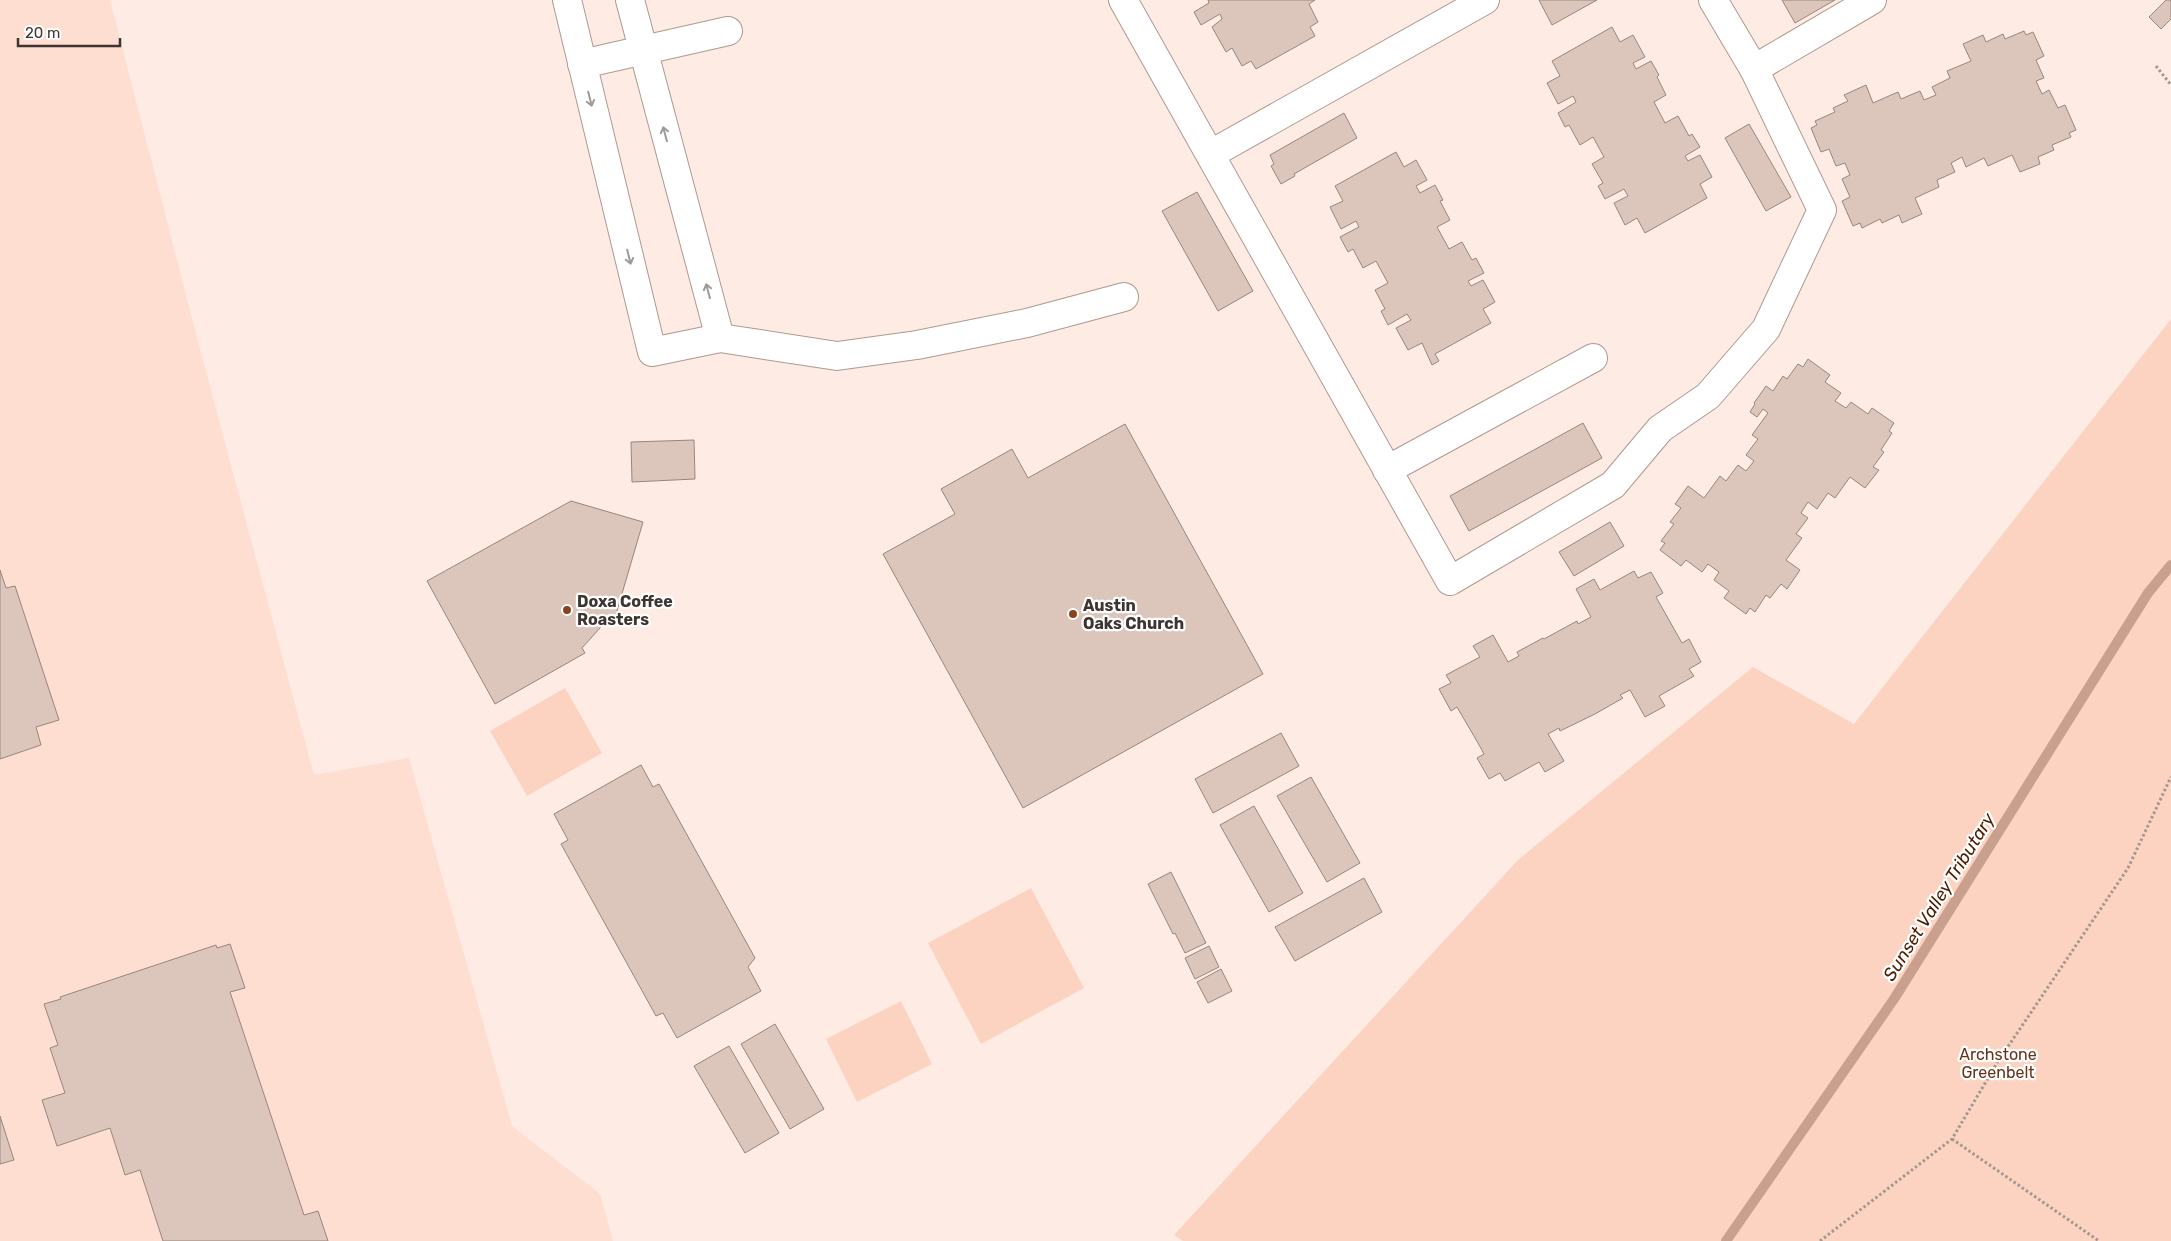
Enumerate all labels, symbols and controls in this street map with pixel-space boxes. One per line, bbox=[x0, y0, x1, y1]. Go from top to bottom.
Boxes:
scale bar bbox=[18, 15, 120, 47]
text: 20 m bbox=[25, 24, 60, 42]
one-way arrow bbox=[586, 90, 595, 106]
one-way arrow bbox=[660, 126, 669, 142]
one-way arrow bbox=[625, 248, 634, 264]
one-way arrow bbox=[702, 283, 712, 299]
place label: Doxa Coffee Roasters bbox=[577, 592, 673, 629]
place label: Austin Oaks Church bbox=[1083, 596, 1184, 633]
marker: Doxa Coffee Roasters bbox=[561, 604, 573, 616]
marker: Austin Oaks Church bbox=[1067, 608, 1079, 620]
water label: Sunset Valley Tributary bbox=[1878, 808, 2000, 985]
park label: Archstone Greenbelt bbox=[1959, 1045, 2037, 1082]

